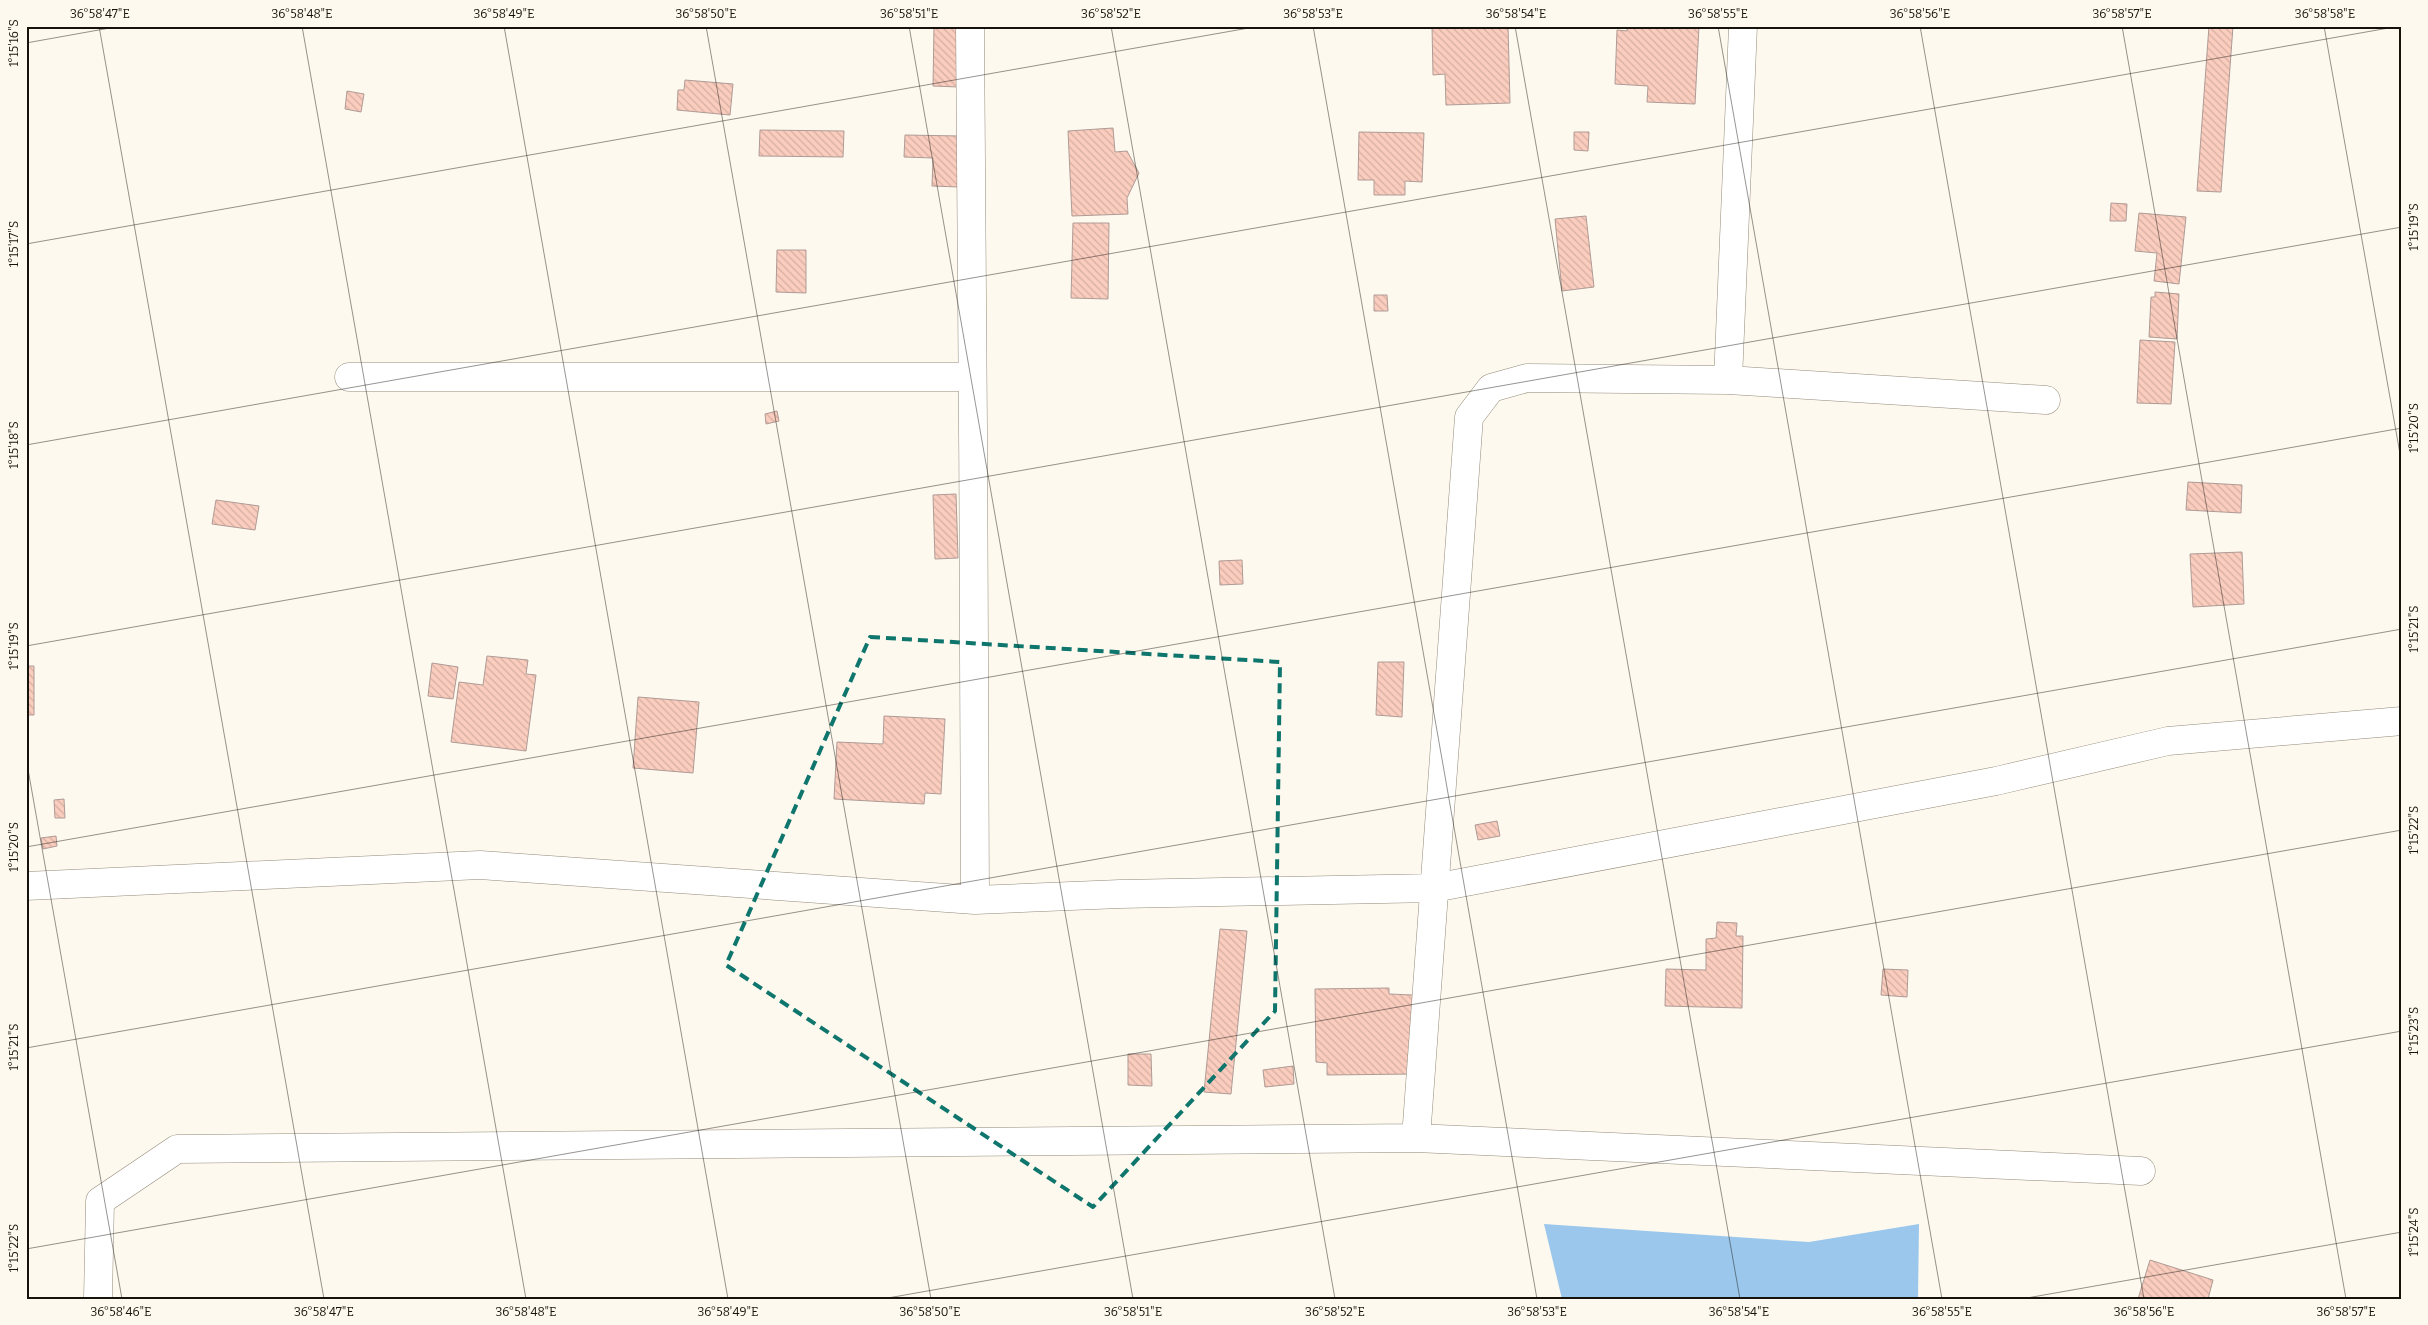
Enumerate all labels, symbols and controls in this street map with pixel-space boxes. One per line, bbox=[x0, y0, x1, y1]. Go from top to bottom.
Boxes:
text: 36°58'47"E bbox=[70, 7, 130, 21]
text: 36°58'48"E bbox=[272, 7, 332, 21]
text: 36°58'49"E bbox=[473, 7, 535, 21]
text: 36°58'50"E bbox=[675, 7, 737, 21]
text: 36°58'51"E bbox=[880, 7, 938, 21]
text: 36°58'52"E bbox=[1081, 7, 1141, 21]
text: 36°58'53"E bbox=[1283, 7, 1343, 21]
text: 36°58'54"E bbox=[1486, 7, 1546, 21]
text: 36°58'55"E bbox=[1688, 7, 1748, 21]
text: 36°58'56"E bbox=[1890, 7, 1950, 21]
text: 36°58'57"E bbox=[2092, 7, 2152, 21]
text: 36°58'58"E bbox=[2295, 7, 2355, 21]
text: 1°15'16"S bbox=[7, 19, 21, 67]
text: 1°15'19"S bbox=[2407, 203, 2421, 251]
text: 1°15'17"S bbox=[7, 221, 21, 267]
text: 1°15'20"S bbox=[2407, 403, 2421, 453]
text: 1°15'18"S bbox=[7, 421, 21, 469]
text: 1°15'21"S bbox=[2407, 606, 2421, 652]
text: 1°15'19"S bbox=[7, 622, 21, 670]
text: 1°15'22"S bbox=[2407, 806, 2421, 854]
text: 1°15'20"S bbox=[7, 822, 21, 872]
text: 1°15'23"S bbox=[2407, 1007, 2421, 1055]
text: 1°15'21"S bbox=[7, 1024, 21, 1070]
text: 1°15'24"S bbox=[2407, 1207, 2421, 1257]
text: 1°15'22"S bbox=[7, 1224, 21, 1272]
text: 36°58'46"E bbox=[90, 1305, 152, 1319]
text: 36°58'47"E bbox=[294, 1305, 354, 1319]
text: 36°58'48"E bbox=[496, 1305, 556, 1319]
text: 36°58'49"E bbox=[697, 1305, 759, 1319]
text: 36°58'50"E bbox=[899, 1305, 961, 1319]
text: 36°58'51"E bbox=[1104, 1305, 1162, 1319]
text: 36°58'52"E bbox=[1305, 1305, 1365, 1319]
text: 36°58'53"E bbox=[1507, 1305, 1567, 1319]
text: 36°58'54"E bbox=[1709, 1305, 1769, 1319]
text: 36°58'55"E bbox=[1912, 1305, 1972, 1319]
text: 36°58'56"E bbox=[2114, 1305, 2174, 1319]
text: 36°58'57"E bbox=[2316, 1305, 2376, 1319]

